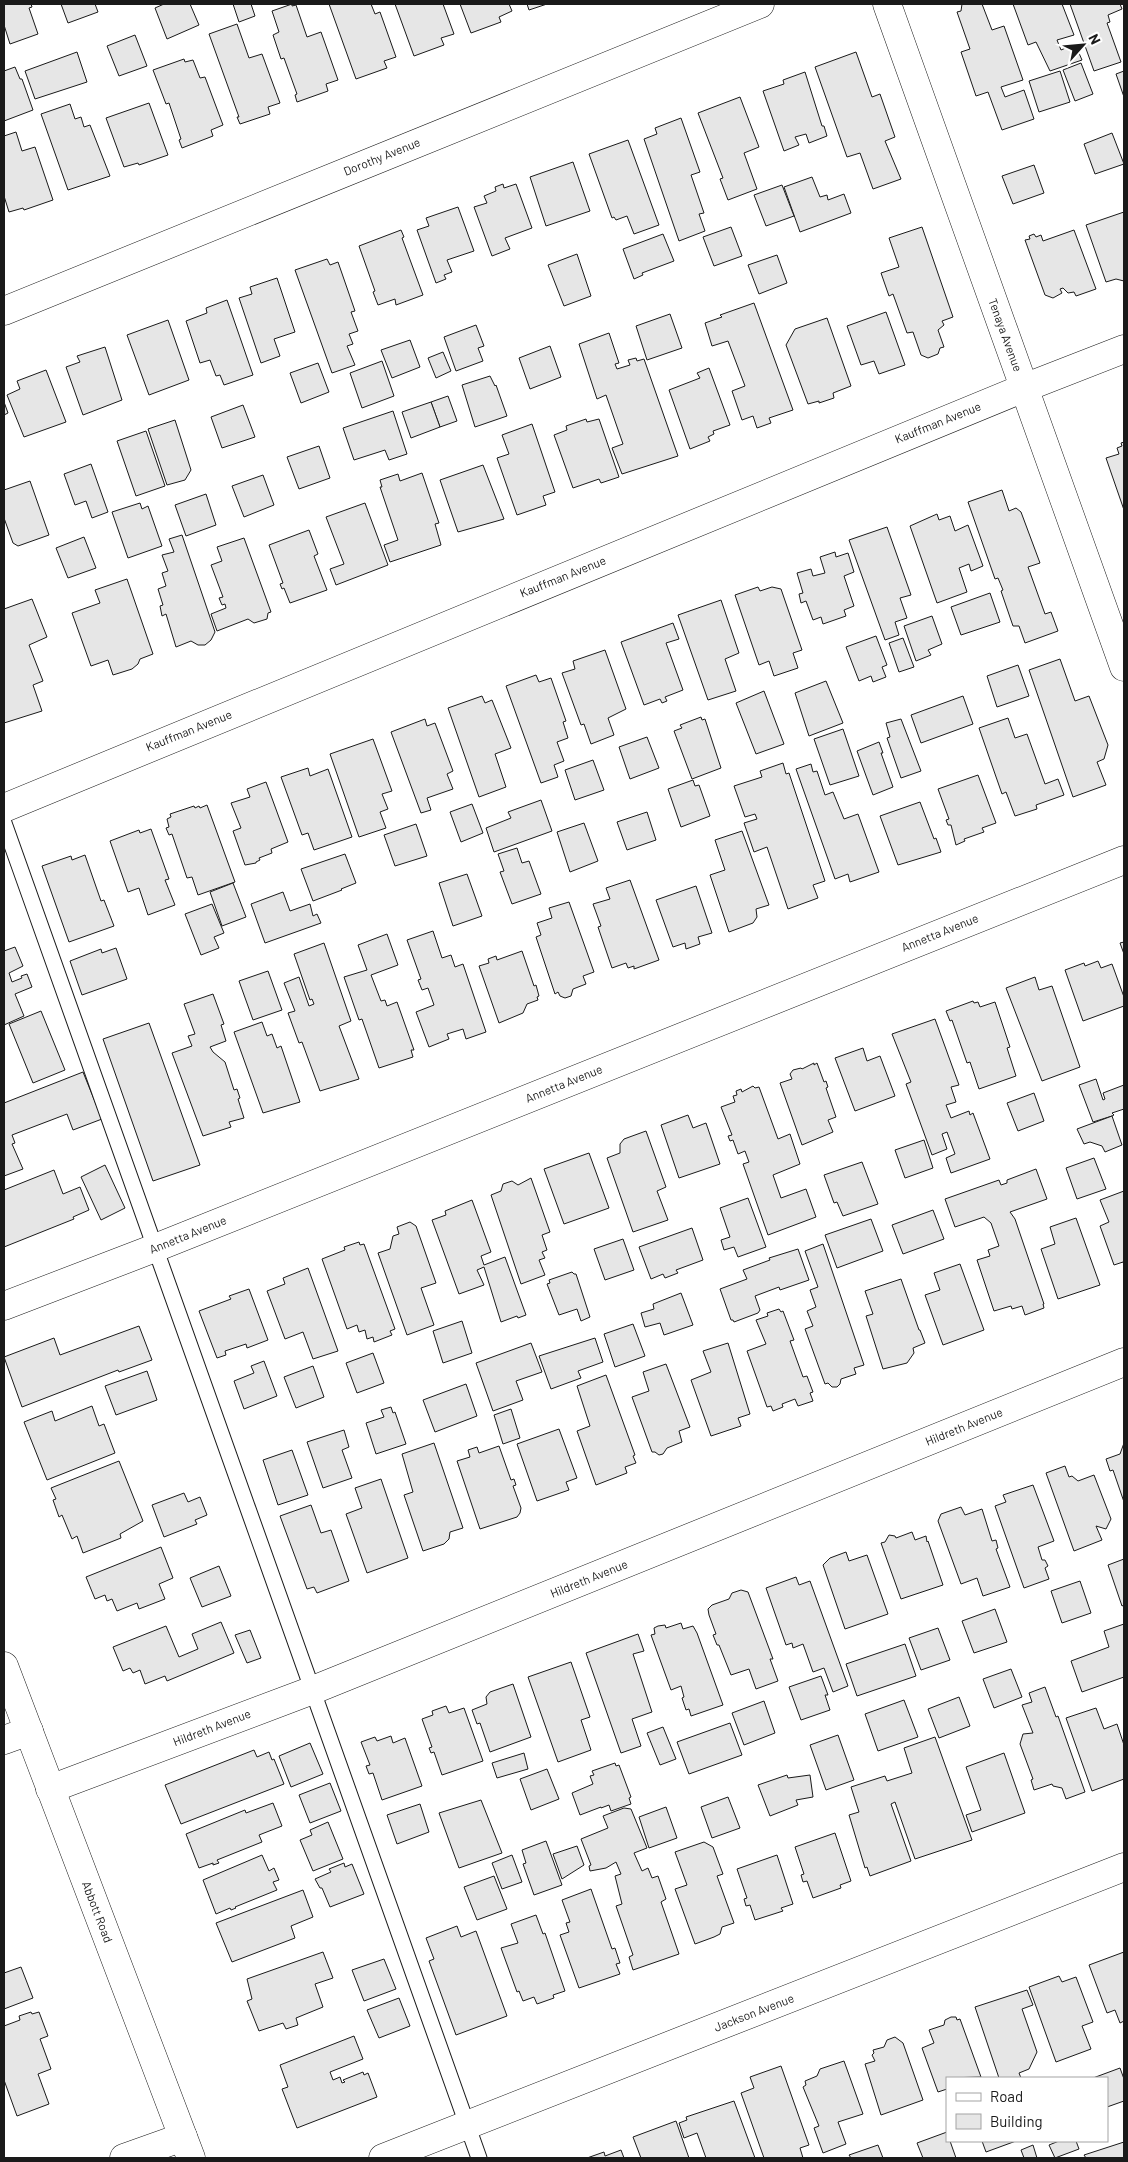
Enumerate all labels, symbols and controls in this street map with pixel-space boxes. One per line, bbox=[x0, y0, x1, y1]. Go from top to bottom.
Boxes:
north arrow bbox=[1058, 20, 1108, 70]
text: N bbox=[1085, 31, 1105, 47]
street label: Dorothy Avenue bbox=[341, 134, 422, 178]
street label: Tenaya Avenue bbox=[986, 296, 1026, 373]
street label: Kauffman Avenue bbox=[893, 398, 983, 446]
street label: Kauffman Avenue bbox=[518, 552, 608, 600]
street label: Kauffman Avenue bbox=[144, 706, 234, 754]
street label: Annetta Avenue bbox=[899, 910, 980, 954]
street label: Annetta Avenue bbox=[523, 1061, 604, 1105]
street label: Annetta Avenue bbox=[147, 1212, 228, 1256]
street label: Hildreth Avenue bbox=[923, 1404, 1004, 1448]
street label: Hildreth Avenue bbox=[548, 1556, 629, 1600]
street label: Hildreth Avenue bbox=[171, 1706, 253, 1748]
street label: Abbott Road bbox=[80, 1879, 116, 1944]
street label: Jackson Avenue bbox=[712, 1990, 796, 2034]
legend bbox=[946, 2077, 1108, 2142]
text: Road bbox=[990, 2087, 1023, 2105]
text: Building bbox=[990, 2112, 1043, 2130]

